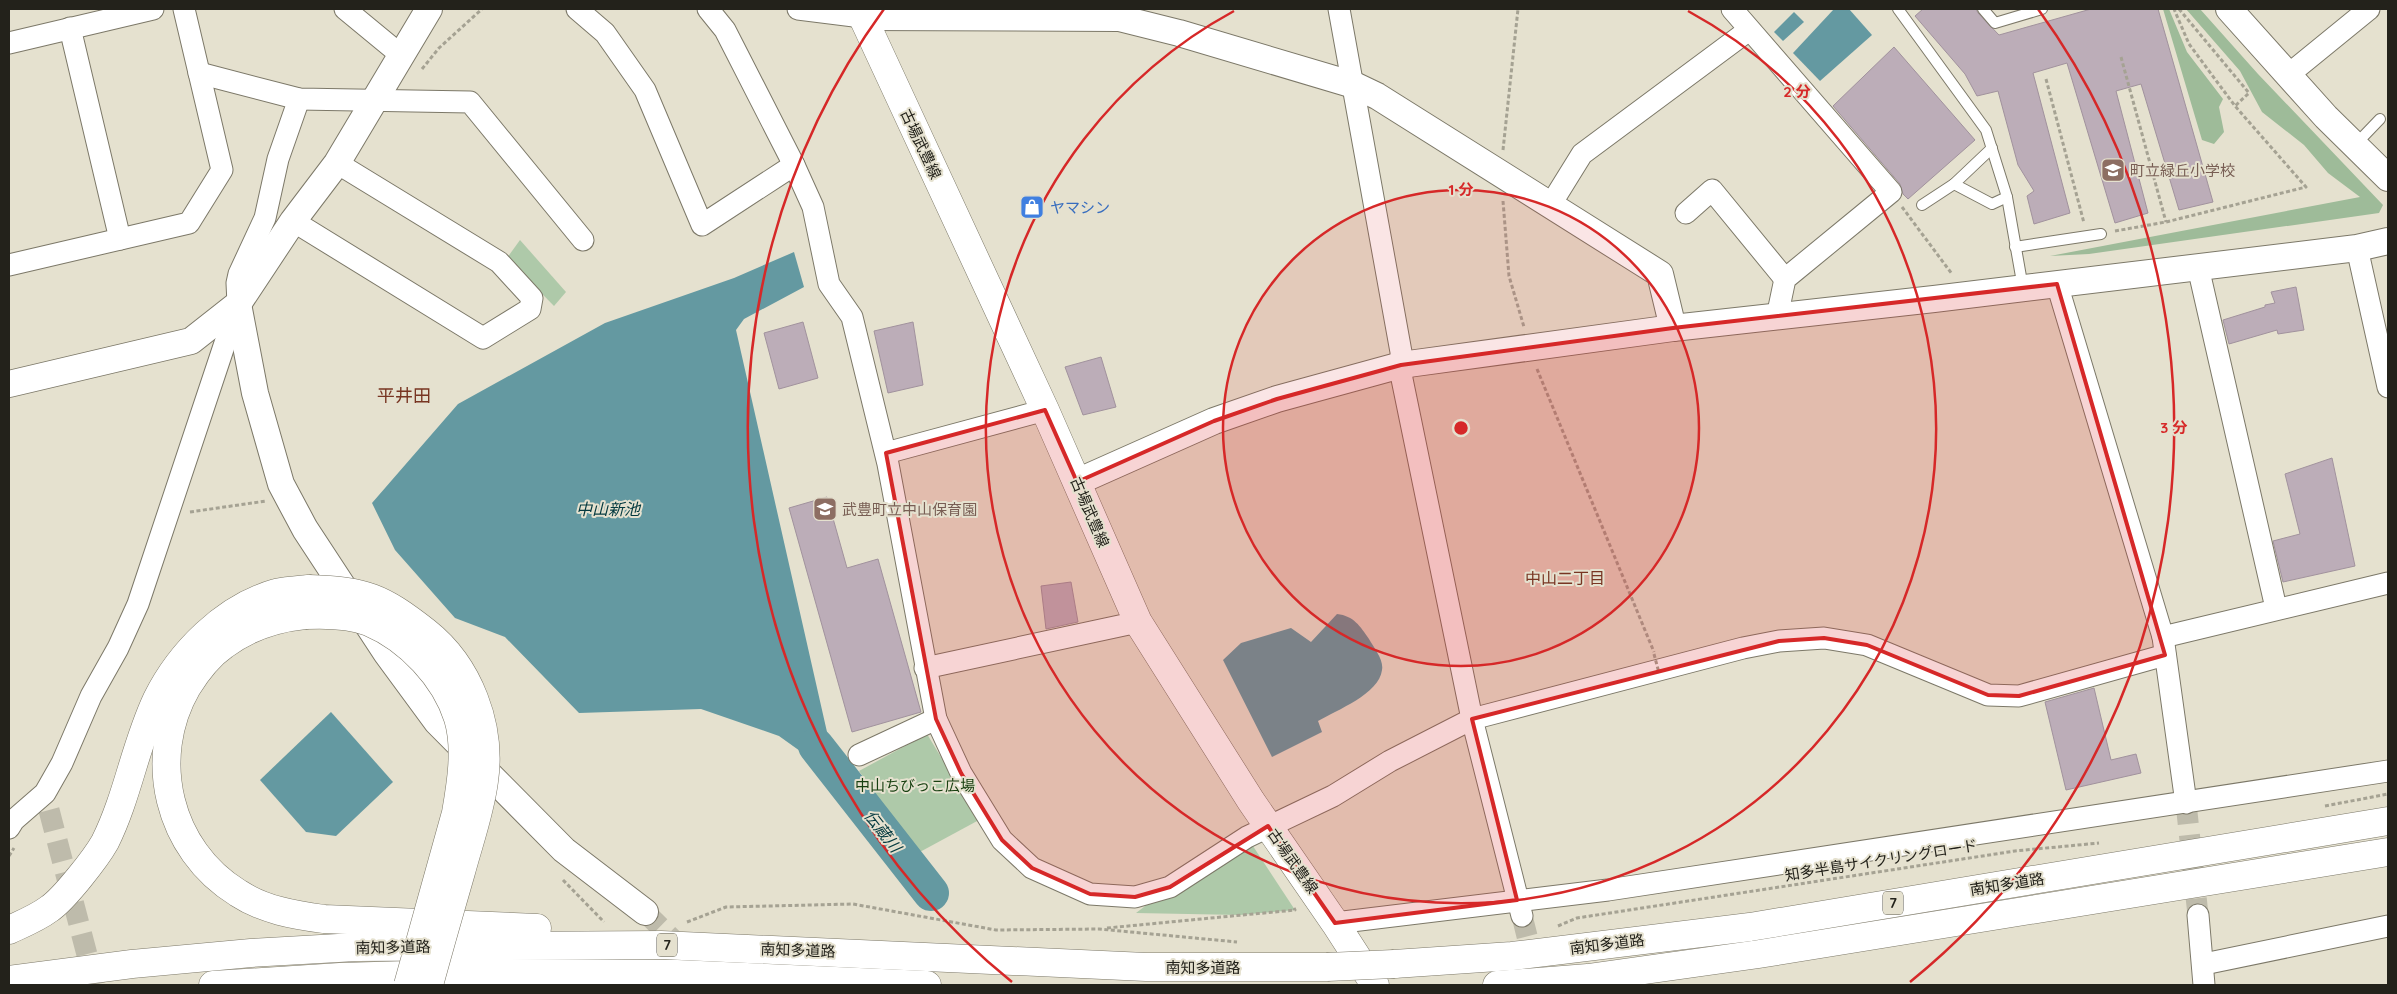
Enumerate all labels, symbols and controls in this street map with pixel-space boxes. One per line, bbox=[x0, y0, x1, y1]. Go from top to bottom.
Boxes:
text: 2 分 bbox=[1783, 82, 1811, 101]
street label: 古場武豊線 bbox=[897, 106, 945, 182]
school or university icon: 町立緑丘小学校 bbox=[2100, 157, 2126, 183]
place label: 町立緑丘小学校 bbox=[2130, 161, 2235, 180]
text: 1 分 bbox=[1448, 180, 1474, 199]
shop icon: ヤマシン bbox=[1019, 194, 1045, 220]
place label: ヤマシン bbox=[1050, 198, 1110, 217]
district label: 平井田 bbox=[377, 384, 431, 407]
text: 3 分 bbox=[2160, 418, 2188, 437]
centre of rings bbox=[1452, 419, 1470, 437]
street label: 古場武豊線 bbox=[1067, 474, 1113, 550]
school or university icon: 武豊町立中山保育園 bbox=[812, 496, 838, 522]
water label: 中山新池 bbox=[576, 499, 642, 519]
place label: 武豊町立中山保育園 bbox=[842, 500, 977, 519]
district label: 中山二丁目 bbox=[1525, 568, 1605, 588]
park label: 中山ちびっこ広場 bbox=[855, 776, 975, 795]
water label: 伝蔵川 bbox=[860, 806, 907, 858]
street label: 古場武豊線 bbox=[1264, 825, 1322, 897]
street label: 知多半島サイクリングロード bbox=[1783, 835, 1979, 885]
street label: 南知多道路 bbox=[1968, 869, 2046, 899]
road number: 7 bbox=[1883, 891, 1903, 914]
street label: 南知多道路 bbox=[1569, 930, 1645, 958]
road number: 7 bbox=[657, 934, 677, 956]
street label: 南知多道路 bbox=[355, 937, 431, 957]
street label: 南知多道路 bbox=[760, 939, 836, 961]
street label: 南知多道路 bbox=[1165, 958, 1241, 977]

